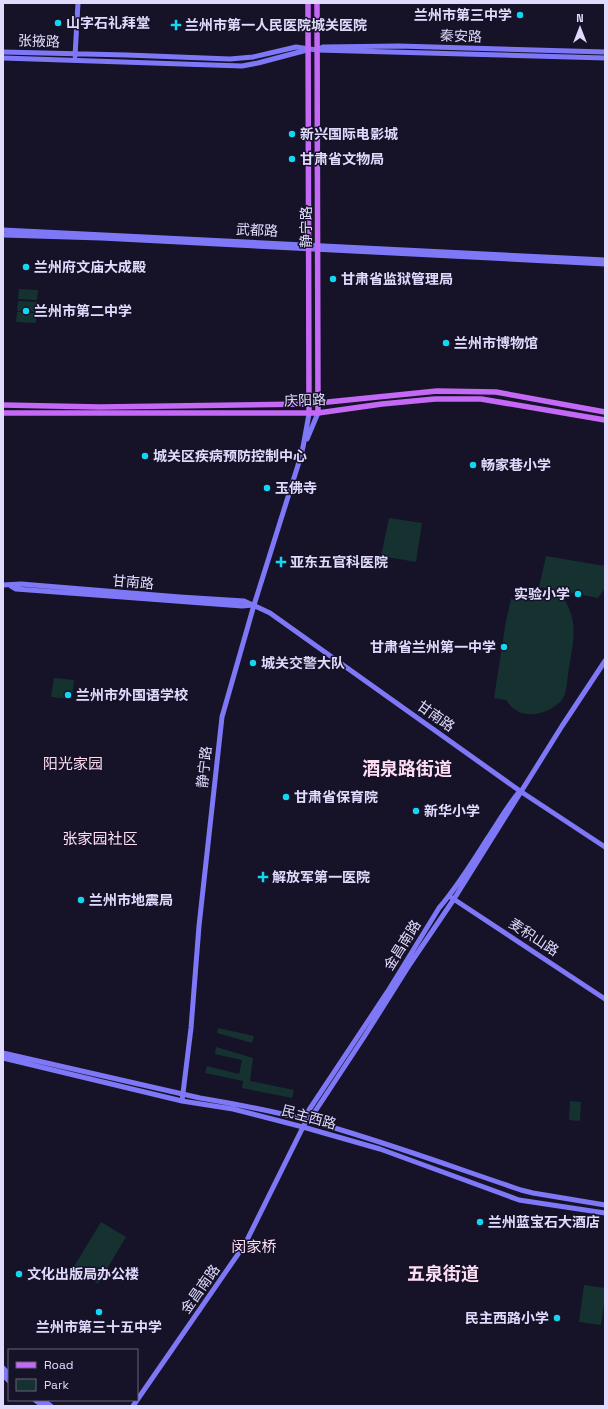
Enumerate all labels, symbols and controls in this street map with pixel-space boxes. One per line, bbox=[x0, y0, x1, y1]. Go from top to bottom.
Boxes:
place label: 兰州市第三中学 bbox=[414, 6, 512, 24]
north arrow bbox=[560, 8, 600, 48]
marker: 兰州市第三中学 bbox=[515, 10, 525, 20]
text: N bbox=[576, 11, 584, 25]
place label: 山字石礼拜堂 bbox=[66, 14, 150, 32]
place label: 兰州市第一人民医院城关医院 bbox=[185, 16, 367, 34]
marker: 山字石礼拜堂 bbox=[53, 18, 63, 28]
marker: 兰州市第一人民医院城关医院 bbox=[170, 19, 182, 31]
street label: 秦安路 bbox=[440, 26, 482, 46]
street label: 张掖路 bbox=[18, 31, 60, 51]
place label: 新兴国际电影城 bbox=[300, 125, 398, 143]
marker: 新兴国际电影城 bbox=[287, 129, 297, 139]
place label: 甘肃省文物局 bbox=[300, 150, 384, 168]
marker: 甘肃省文物局 bbox=[287, 154, 297, 164]
street label: 静宁路 bbox=[297, 206, 315, 248]
street label: 武都路 bbox=[236, 220, 278, 240]
place label: 兰州府文庙大成殿 bbox=[34, 258, 146, 276]
marker: 兰州府文庙大成殿 bbox=[21, 262, 31, 272]
place label: 甘肃省监狱管理局 bbox=[341, 270, 453, 288]
marker: 甘肃省监狱管理局 bbox=[328, 274, 338, 284]
place label: 兰州市第二中学 bbox=[34, 302, 132, 320]
marker: 兰州市第二中学 bbox=[21, 306, 31, 316]
place label: 兰州市博物馆 bbox=[454, 334, 538, 352]
marker: 兰州市博物馆 bbox=[441, 338, 451, 348]
street label: 庆阳路 bbox=[284, 390, 326, 410]
place label: 城关区疾病预防控制中心 bbox=[153, 447, 307, 465]
marker: 城关区疾病预防控制中心 bbox=[140, 451, 150, 461]
place label: 畅家巷小学 bbox=[481, 456, 551, 474]
marker: 畅家巷小学 bbox=[468, 460, 478, 470]
place label: 玉佛寺 bbox=[275, 479, 317, 497]
marker: 玉佛寺 bbox=[262, 483, 272, 493]
place label: 亚东五官科医院 bbox=[290, 553, 388, 571]
marker: 亚东五官科医院 bbox=[275, 556, 287, 568]
street label: 甘南路 bbox=[111, 571, 155, 593]
place label: 实验小学 bbox=[514, 585, 570, 603]
marker: 实验小学 bbox=[573, 589, 583, 599]
place label: 甘肃省兰州第一中学 bbox=[370, 638, 496, 656]
marker: 甘肃省兰州第一中学 bbox=[499, 642, 509, 652]
place label: 城关交警大队 bbox=[261, 654, 345, 672]
marker: 城关交警大队 bbox=[248, 658, 258, 668]
place label: 兰州市外国语学校 bbox=[76, 686, 188, 704]
marker: 兰州市外国语学校 bbox=[63, 690, 73, 700]
street label: 甘南路 bbox=[414, 697, 458, 735]
street label: 静宁路 bbox=[193, 745, 215, 789]
district label: 阳光家园 bbox=[43, 754, 103, 773]
district label: 酒泉路街道 bbox=[362, 757, 452, 780]
place label: 甘肃省保育院 bbox=[294, 788, 378, 806]
marker: 甘肃省保育院 bbox=[281, 792, 291, 802]
place label: 新华小学 bbox=[424, 802, 480, 820]
marker: 新华小学 bbox=[411, 806, 421, 816]
district label: 张家园社区 bbox=[62, 829, 138, 848]
place label: 解放军第一医院 bbox=[272, 868, 370, 886]
marker: 解放军第一医院 bbox=[257, 871, 269, 883]
place label: 兰州市地震局 bbox=[89, 891, 173, 909]
marker: 兰州市地震局 bbox=[76, 895, 86, 905]
street label: 麦积山路 bbox=[506, 914, 562, 960]
street label: 金昌南路 bbox=[380, 916, 424, 974]
street label: 民主西路 bbox=[280, 1101, 338, 1133]
place label: 兰州蓝宝石大酒店 bbox=[488, 1213, 600, 1231]
marker: 兰州蓝宝石大酒店 bbox=[475, 1217, 485, 1227]
district label: 闵家桥 bbox=[231, 1237, 277, 1256]
street label: 金昌南路 bbox=[177, 1261, 223, 1317]
district label: 五泉街道 bbox=[407, 1262, 479, 1285]
place label: 文化出版局办公楼 bbox=[27, 1265, 139, 1283]
marker: 文化出版局办公楼 bbox=[14, 1269, 24, 1279]
marker: 兰州市第三十五中学 bbox=[94, 1307, 104, 1317]
place label: 民主西路小学 bbox=[465, 1309, 549, 1327]
marker: 民主西路小学 bbox=[552, 1313, 562, 1323]
place label: 兰州市第三十五中学 bbox=[36, 1318, 162, 1336]
legend bbox=[8, 1349, 138, 1401]
text: Road bbox=[44, 1357, 73, 1373]
text: Park bbox=[44, 1377, 69, 1393]

